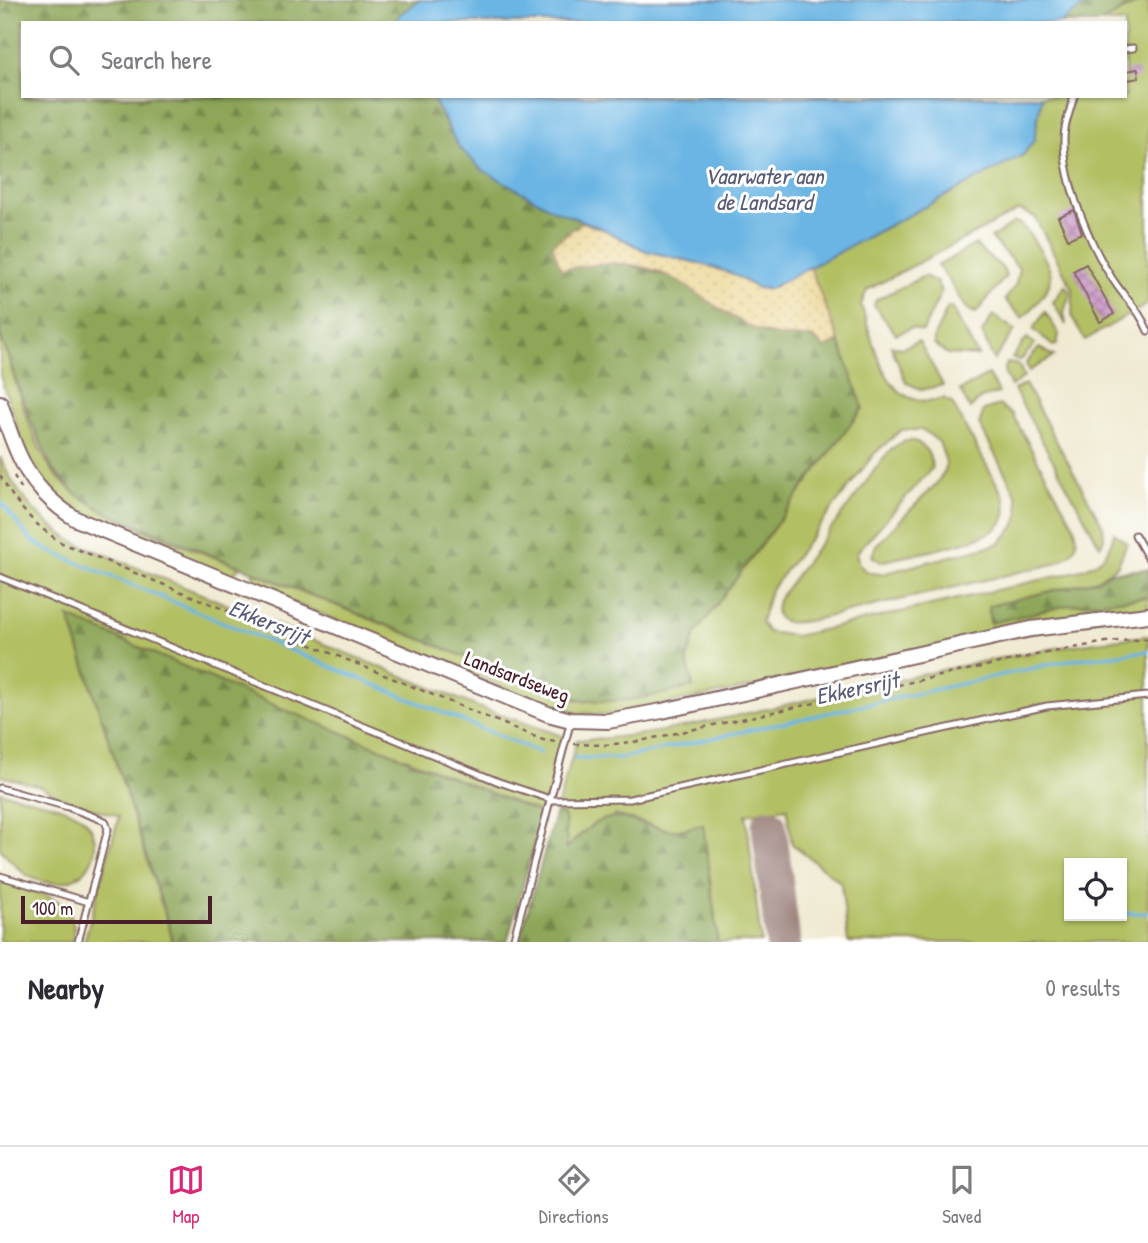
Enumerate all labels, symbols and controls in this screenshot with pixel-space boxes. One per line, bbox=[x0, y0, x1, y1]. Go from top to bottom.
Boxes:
search box bbox=[21, 21, 1127, 98]
icon: search bbox=[45, 41, 83, 79]
text: Search here bbox=[101, 42, 212, 77]
water label: Vaarwater aan de Landsard bbox=[704, 160, 825, 217]
water label: Ekkersrijt bbox=[225, 592, 317, 653]
street label: Landsardseweg bbox=[461, 643, 574, 710]
water label: Ekkersrijt bbox=[813, 663, 904, 711]
map controls bbox=[1064, 858, 1127, 921]
button: locate bbox=[1064, 858, 1127, 921]
scale bar bbox=[21, 893, 212, 925]
text: 100 m bbox=[32, 895, 73, 921]
text: Nearby bbox=[28, 968, 104, 1008]
text: 0 results bbox=[1045, 972, 1120, 1003]
tab: Map bbox=[167, 1161, 205, 1229]
tab: Directions bbox=[539, 1161, 609, 1229]
tab: Saved bbox=[942, 1161, 981, 1229]

